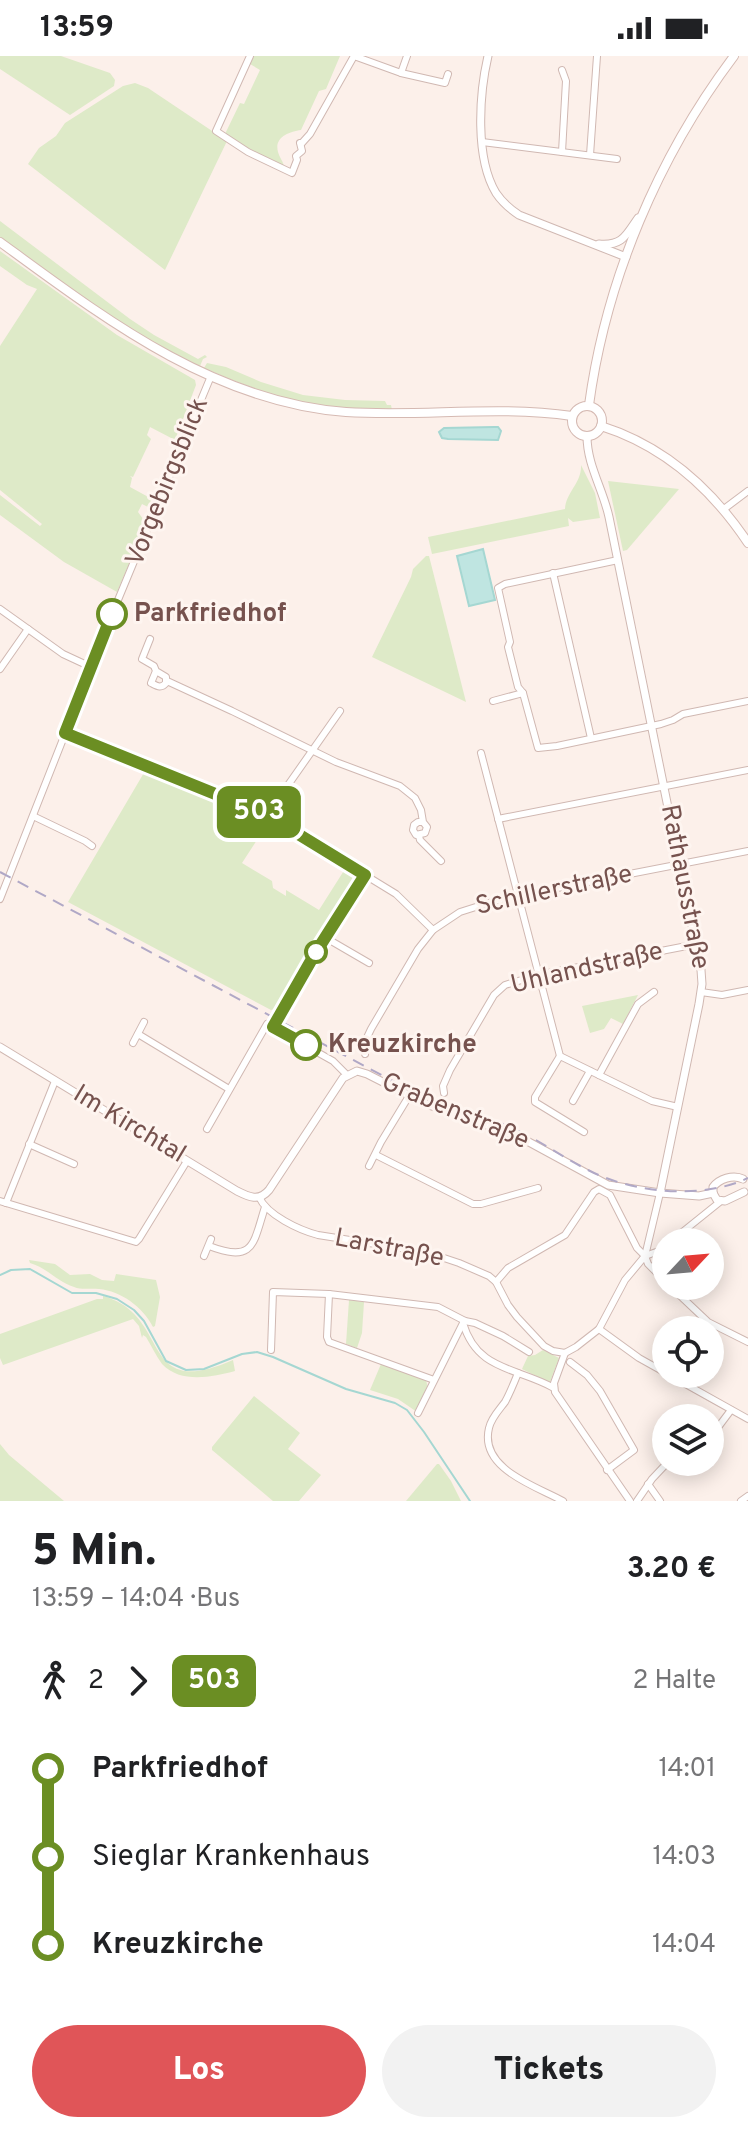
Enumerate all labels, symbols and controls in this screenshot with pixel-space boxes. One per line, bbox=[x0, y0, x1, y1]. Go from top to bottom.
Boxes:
text: 13:59 bbox=[40, 10, 114, 47]
street label: Vorgebirgsblick bbox=[119, 393, 217, 571]
place label: Parkfriedhof bbox=[134, 598, 286, 631]
marker: Parkfriedhof bbox=[97, 599, 127, 629]
line badge: 503 bbox=[213, 786, 305, 838]
text: 503 bbox=[233, 794, 285, 830]
street label: Rathausstraße bbox=[652, 802, 716, 972]
street label: Schillerstraße bbox=[473, 858, 635, 924]
street label: Uhlandstraße bbox=[508, 935, 666, 1003]
unlabelled marker bbox=[305, 941, 327, 963]
place label: Kreuzkirche bbox=[328, 1029, 477, 1062]
marker: Kreuzkirche bbox=[291, 1030, 321, 1060]
street label: Grabenstraße bbox=[376, 1066, 534, 1158]
street label: Im Kirchtal bbox=[67, 1078, 191, 1172]
street label: Larstraße bbox=[332, 1222, 446, 1276]
north arrow bbox=[652, 1228, 724, 1300]
map controls bbox=[652, 1228, 724, 1476]
button: locate bbox=[652, 1316, 724, 1388]
button: layers bbox=[652, 1404, 724, 1476]
text: 5 Min. bbox=[32, 1525, 156, 1581]
text: 3.20 € bbox=[627, 1551, 716, 1588]
text: 13:59 – 14:04 · Bus bbox=[32, 1583, 240, 1616]
icon: walk bbox=[32, 1659, 76, 1703]
icon: forward bbox=[116, 1659, 160, 1703]
text: 503 bbox=[188, 1663, 240, 1699]
text: 2 bbox=[88, 1665, 104, 1698]
text: 2 Halte bbox=[633, 1665, 716, 1698]
text: Parkfriedhof bbox=[92, 1751, 268, 1788]
text: 14:01 bbox=[658, 1753, 716, 1786]
text: Sieglar Krankenhaus bbox=[92, 1839, 370, 1876]
text: 14:03 bbox=[652, 1841, 716, 1874]
text: Kreuzkirche bbox=[92, 1927, 264, 1964]
text: 14:04 bbox=[652, 1929, 716, 1962]
button: Los bbox=[32, 2025, 366, 2117]
button: Tickets bbox=[382, 2025, 716, 2117]

